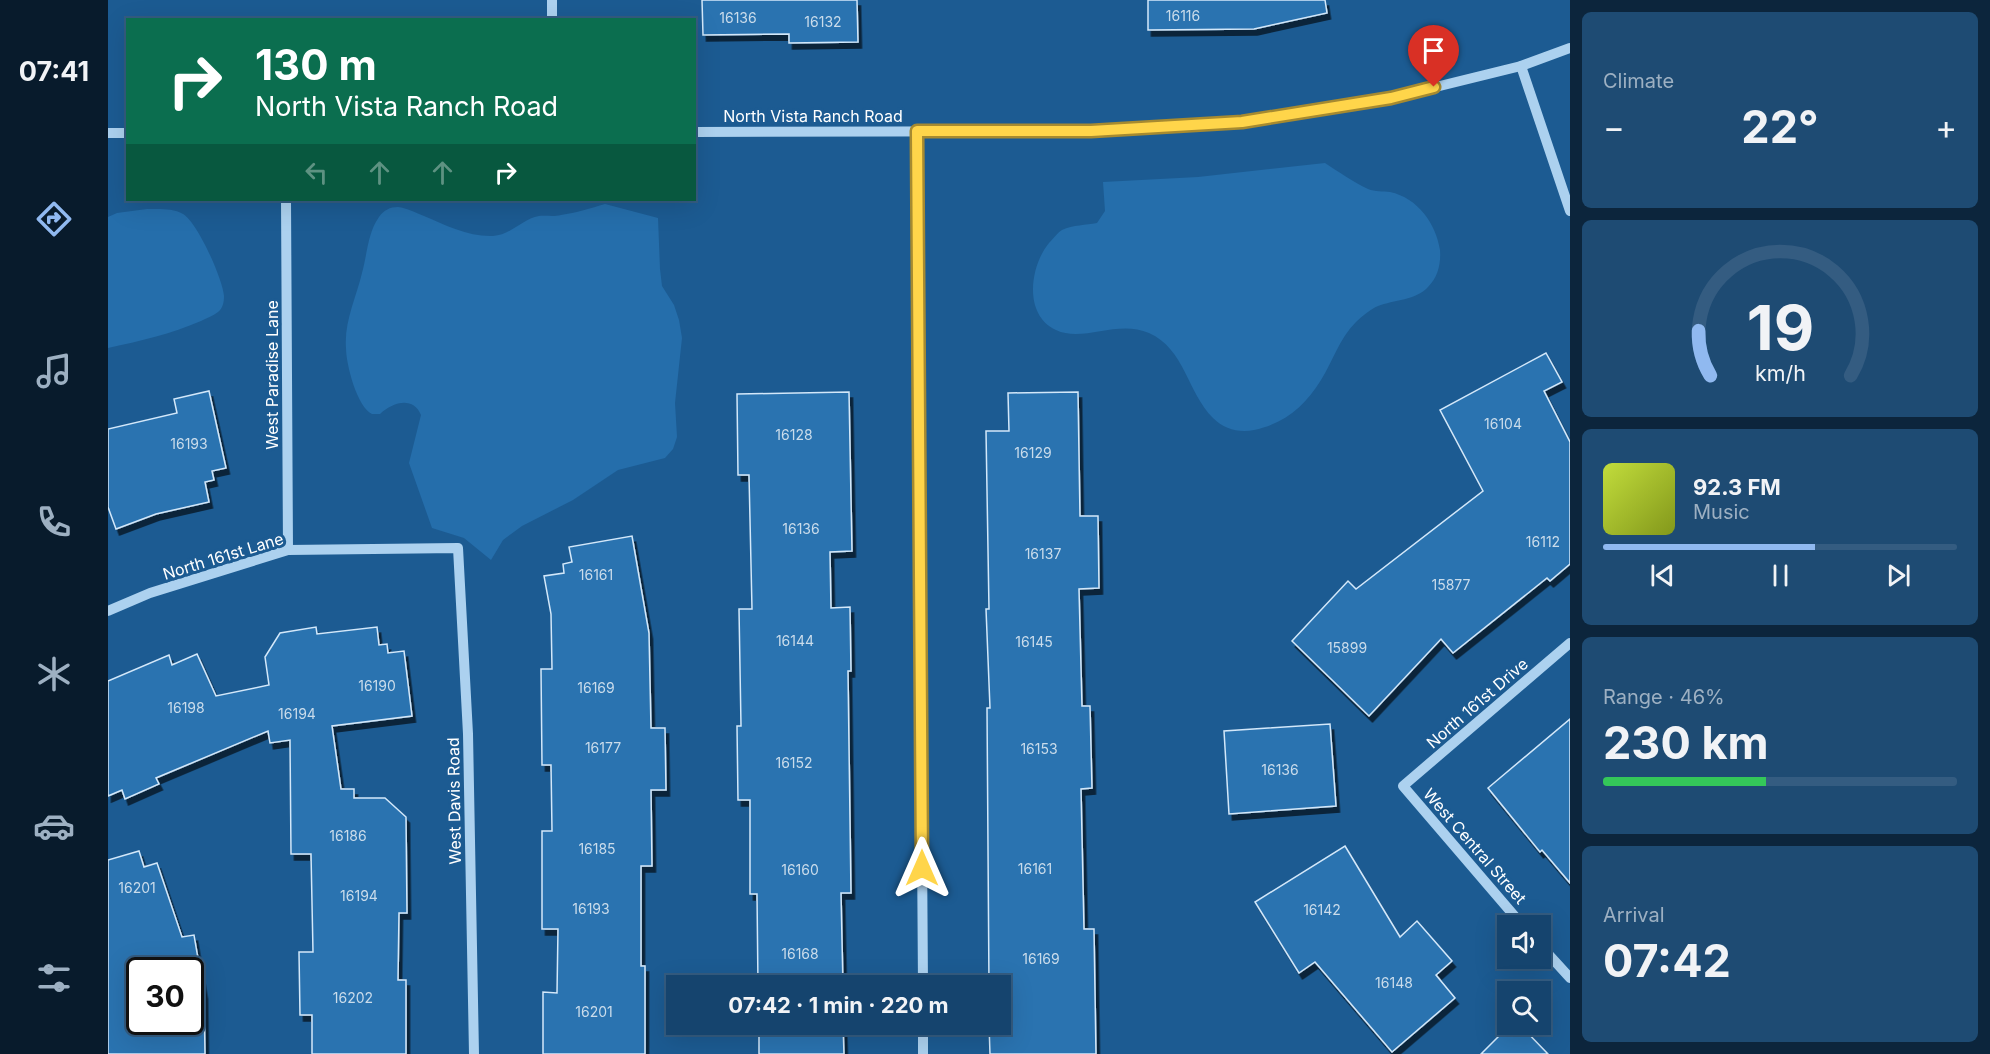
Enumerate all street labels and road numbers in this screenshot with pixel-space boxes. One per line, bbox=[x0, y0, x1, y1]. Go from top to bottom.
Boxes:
street label: North Vista Ranch Road bbox=[723, 106, 903, 126]
street label: West Paradise Lane bbox=[262, 300, 282, 450]
street label: North 161st Lane bbox=[160, 528, 286, 584]
street label: North 161st Drive bbox=[1422, 653, 1532, 753]
street label: West Davis Road bbox=[443, 737, 465, 865]
street label: West Central Street bbox=[1419, 784, 1531, 908]

